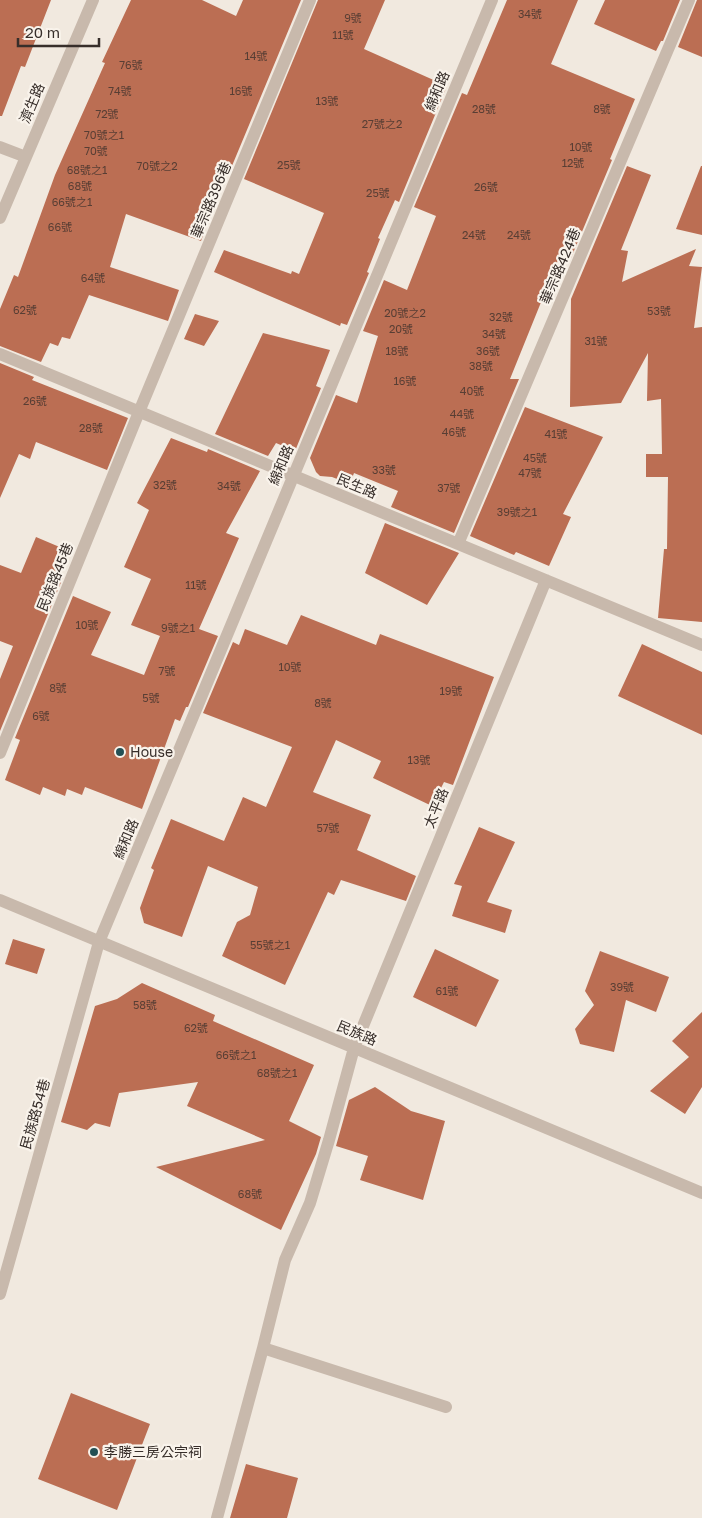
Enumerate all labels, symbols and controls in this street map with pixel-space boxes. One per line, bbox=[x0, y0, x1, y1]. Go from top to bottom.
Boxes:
house number: 34號 bbox=[518, 7, 542, 20]
house number: 9號 bbox=[344, 11, 362, 24]
scale bar bbox=[18, 15, 99, 47]
text: 20 m bbox=[25, 23, 60, 41]
house number: 11號 bbox=[332, 28, 354, 41]
house number: 14號 bbox=[244, 49, 268, 62]
house number: 76號 bbox=[119, 58, 143, 71]
street label: 綿和路 bbox=[421, 68, 453, 113]
street label: 濟生路 bbox=[16, 80, 48, 125]
house number: 74號 bbox=[108, 84, 132, 97]
house number: 16號 bbox=[230, 84, 253, 97]
house number: 13號 bbox=[316, 94, 338, 107]
house number: 28號 bbox=[472, 102, 496, 115]
house number: 8號 bbox=[593, 102, 611, 115]
house number: 72號 bbox=[95, 107, 119, 120]
house number: 27號之2 bbox=[362, 117, 402, 130]
house number: 70號之1 bbox=[84, 128, 124, 141]
house number: 10號 bbox=[569, 140, 593, 153]
house number: 70號 bbox=[84, 144, 108, 157]
house number: 12號 bbox=[562, 156, 584, 169]
house number: 25號 bbox=[277, 158, 301, 171]
house number: 70號之2 bbox=[136, 159, 178, 172]
street label: 華宗路396巷 bbox=[187, 159, 234, 240]
house number: 68號之1 bbox=[67, 163, 107, 176]
house number: 68號 bbox=[68, 179, 92, 192]
house number: 26號 bbox=[474, 180, 498, 193]
house number: 25號 bbox=[366, 186, 390, 199]
house number: 66號之1 bbox=[52, 195, 92, 208]
house number: 66號 bbox=[48, 220, 72, 233]
street label: 華宗路424巷 bbox=[536, 225, 583, 306]
house number: 24號 bbox=[462, 228, 486, 241]
house number: 24號 bbox=[507, 228, 531, 241]
house number: 64號 bbox=[81, 271, 105, 284]
house number: 62號 bbox=[13, 303, 37, 316]
house number: 53號 bbox=[647, 304, 671, 317]
house number: 20號之2 bbox=[384, 306, 426, 319]
house number: 32號 bbox=[489, 310, 513, 323]
house number: 20號 bbox=[389, 322, 413, 335]
house number: 34號 bbox=[482, 327, 506, 340]
house number: 31號 bbox=[585, 334, 607, 347]
house number: 18號 bbox=[385, 344, 409, 357]
house number: 36號 bbox=[476, 344, 500, 357]
house number: 38號 bbox=[469, 359, 493, 372]
house number: 16號 bbox=[394, 374, 417, 387]
house number: 40號 bbox=[460, 384, 484, 397]
house number: 26號 bbox=[23, 394, 47, 407]
house number: 44號 bbox=[450, 407, 474, 420]
house number: 28號 bbox=[79, 421, 103, 434]
house number: 46號 bbox=[442, 425, 466, 438]
house number: 41號 bbox=[544, 427, 568, 440]
street label: 綿和路 bbox=[265, 442, 297, 487]
house number: 45號 bbox=[523, 451, 547, 464]
house number: 33號 bbox=[372, 463, 396, 476]
house number: 47號 bbox=[518, 466, 542, 479]
street label: 民生路 bbox=[335, 470, 380, 502]
house number: 32號 bbox=[153, 478, 177, 491]
house number: 34號 bbox=[217, 479, 241, 492]
house number: 37號 bbox=[437, 481, 461, 494]
house number: 39號之1 bbox=[497, 505, 537, 518]
street label: 民族路45巷 bbox=[33, 540, 76, 614]
house number: 11號 bbox=[185, 578, 207, 591]
house number: 10號 bbox=[75, 618, 99, 631]
house number: 9號之1 bbox=[161, 621, 195, 634]
house number: 10號 bbox=[278, 660, 302, 673]
house number: 7號 bbox=[159, 664, 175, 677]
house number: 8號 bbox=[49, 681, 67, 694]
house number: 19號 bbox=[440, 684, 463, 697]
house number: 5號 bbox=[142, 691, 160, 704]
house number: 8號 bbox=[314, 696, 332, 709]
house number: 6號 bbox=[32, 709, 50, 722]
place label: House bbox=[130, 743, 173, 760]
marker: House bbox=[114, 746, 126, 758]
house number: 13號 bbox=[408, 753, 430, 766]
street label: 太平路 bbox=[420, 785, 451, 830]
street label: 綿和路 bbox=[110, 816, 142, 861]
house number: 57號 bbox=[316, 821, 340, 834]
house number: 55號之1 bbox=[250, 938, 290, 951]
house number: 39號 bbox=[610, 980, 634, 993]
house number: 61號 bbox=[436, 984, 459, 997]
house number: 58號 bbox=[133, 998, 157, 1011]
street label: 民族路 bbox=[335, 1017, 380, 1049]
house number: 62號 bbox=[184, 1021, 208, 1034]
house number: 66號之1 bbox=[216, 1048, 256, 1061]
house number: 68號之1 bbox=[257, 1066, 297, 1079]
street label: 民族路54巷 bbox=[16, 1077, 53, 1151]
house number: 68號 bbox=[238, 1187, 262, 1200]
place label: 李勝三房公宗祠 bbox=[104, 1443, 202, 1460]
marker: 李勝三房公宗祠 bbox=[88, 1446, 100, 1458]

